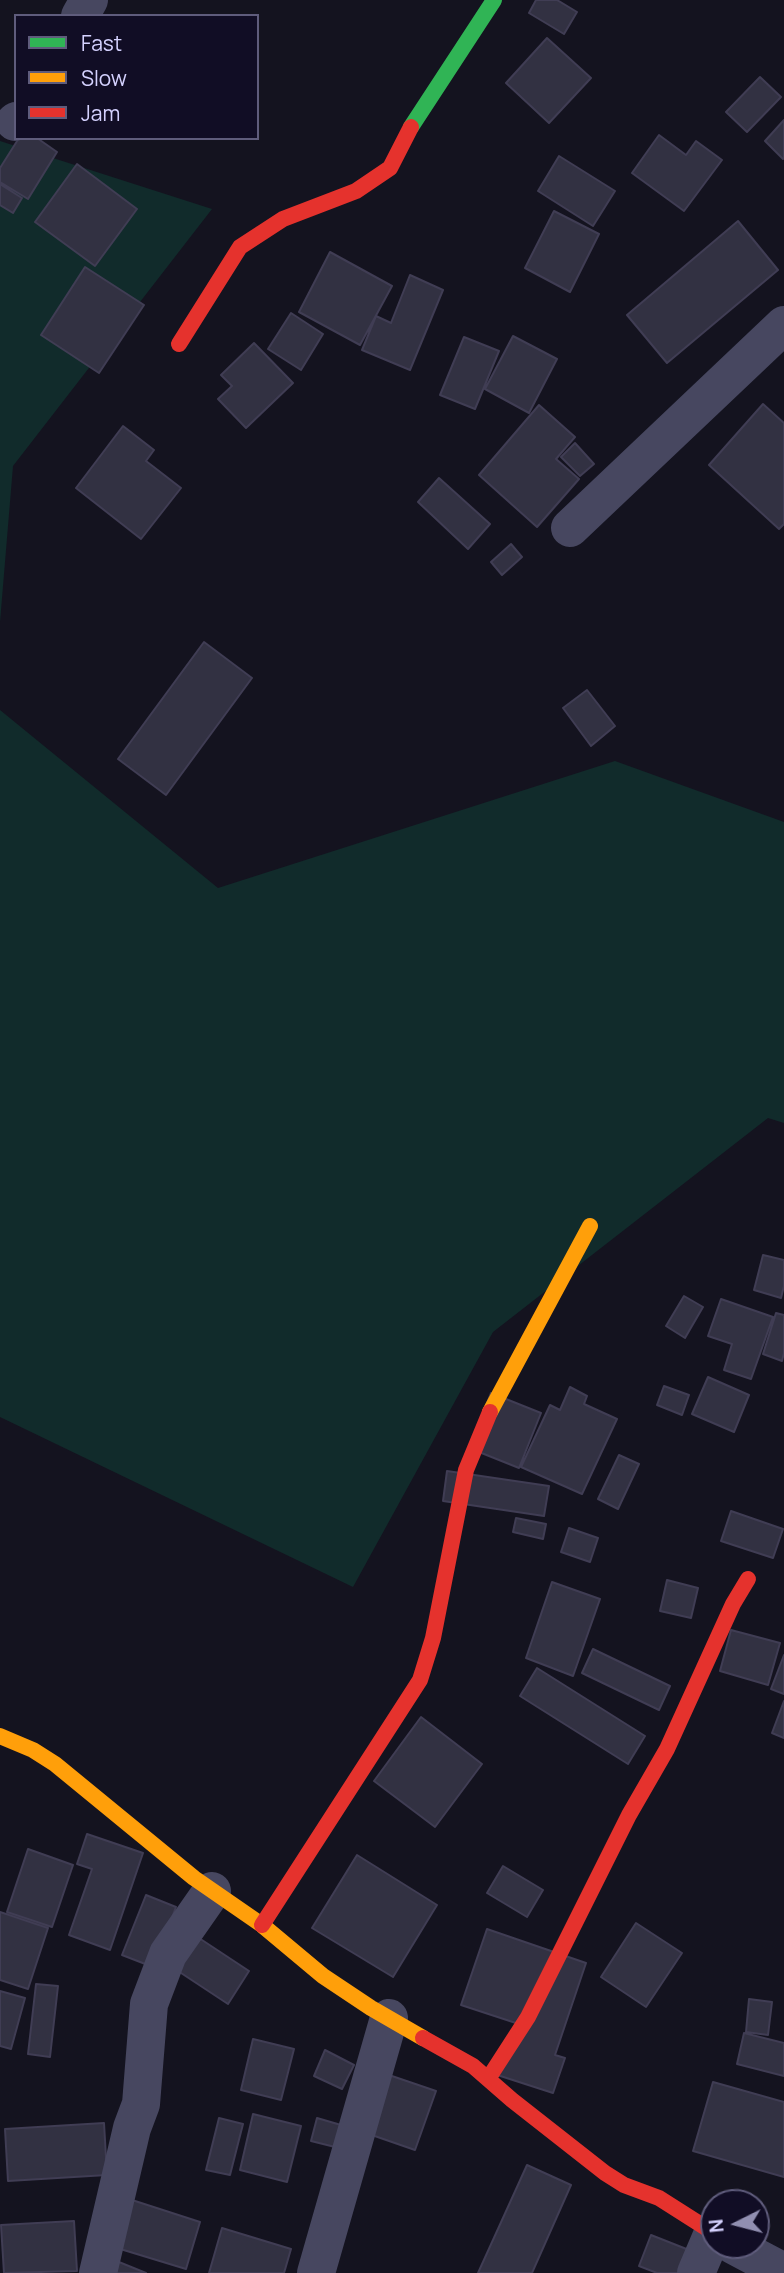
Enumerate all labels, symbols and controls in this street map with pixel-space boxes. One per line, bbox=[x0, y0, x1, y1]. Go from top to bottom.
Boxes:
legend bbox=[14, 14, 259, 140]
text: Fast bbox=[81, 29, 122, 57]
text: Slow bbox=[81, 64, 127, 92]
text: Jam bbox=[81, 99, 120, 127]
north arrow bbox=[700, 2189, 770, 2259]
text: N bbox=[702, 2218, 730, 2234]

